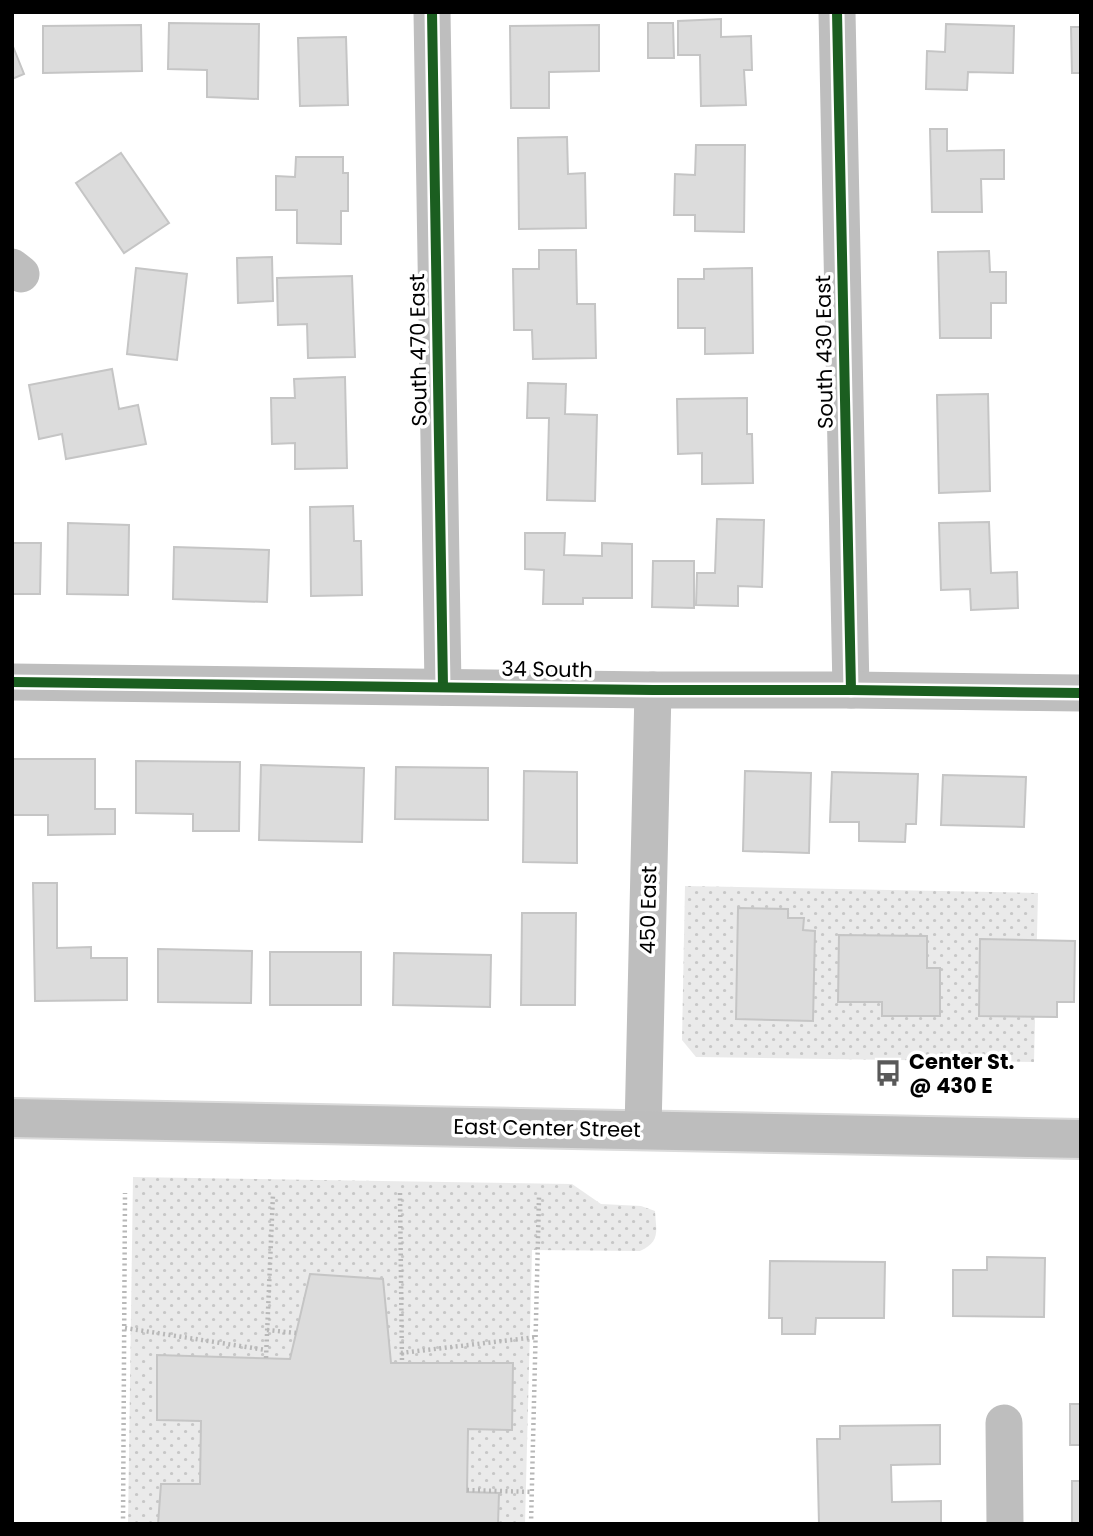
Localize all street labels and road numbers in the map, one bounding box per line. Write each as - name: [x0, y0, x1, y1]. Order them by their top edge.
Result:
- street label: South 470 East: [402, 273, 434, 427]
- street label: South 430 East: [808, 275, 840, 429]
- street label: 34 South: [501, 654, 593, 684]
- street label: 450 East: [633, 865, 663, 955]
- street label: East Center Street: [453, 1112, 641, 1144]

